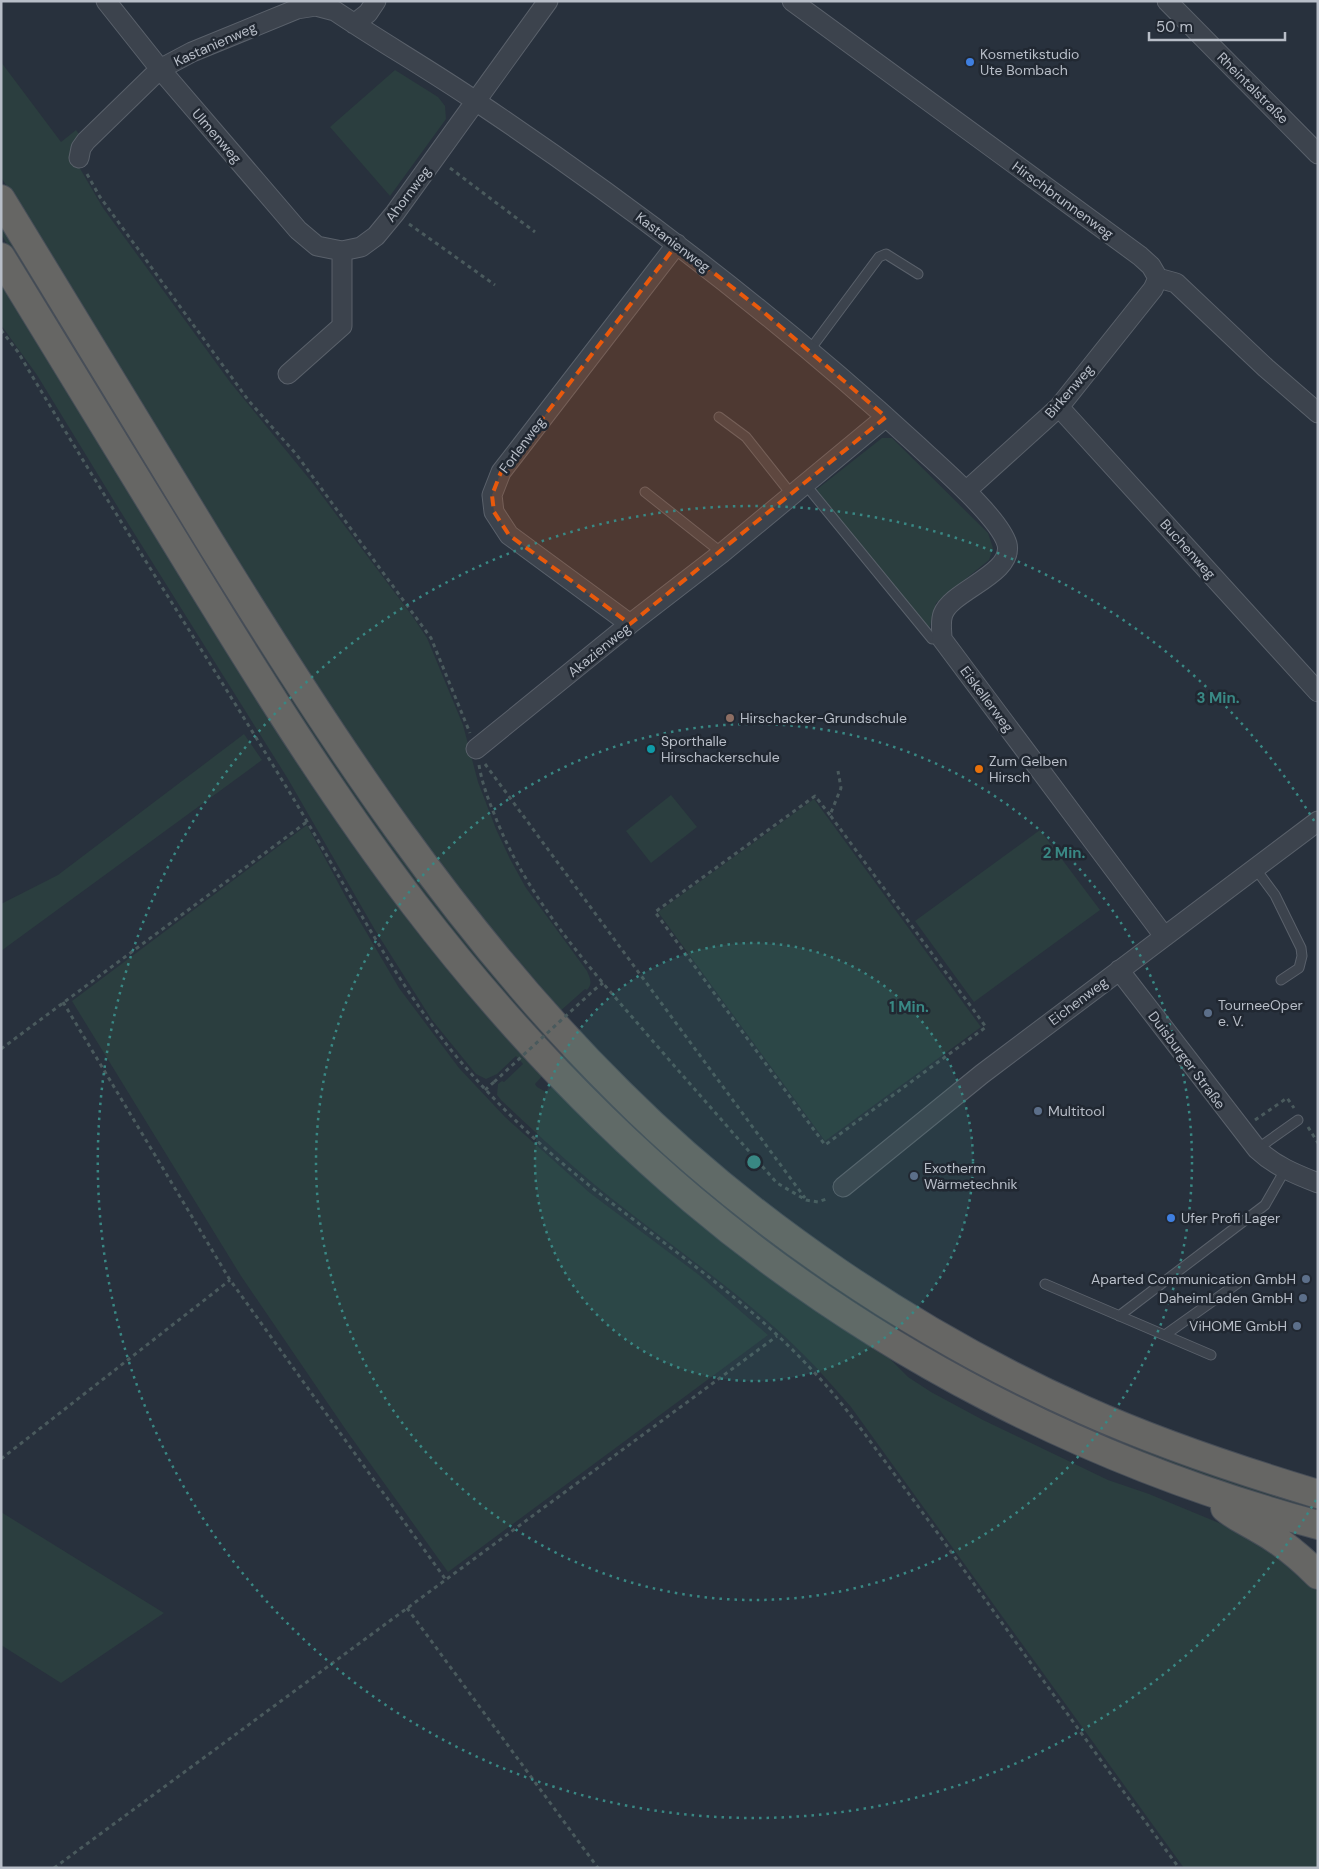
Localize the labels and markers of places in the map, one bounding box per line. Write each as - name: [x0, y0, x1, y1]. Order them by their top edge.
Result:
- place label: Kosmetikstudio Ute Bombach: [980, 45, 1079, 79]
- marker: Kosmetikstudio Ute Bombach: [964, 56, 976, 68]
- place label: Hirschacker-Grundschule: [740, 709, 907, 727]
- marker: Hirschacker-Grundschule: [724, 712, 736, 724]
- place label: Sporthalle Hirschackerschule: [661, 732, 780, 766]
- marker: Sporthalle Hirschackerschule: [645, 743, 657, 755]
- place label: Zum Gelben Hirsch: [989, 752, 1067, 786]
- marker: Zum Gelben Hirsch: [973, 763, 985, 775]
- place label: TourneeOper e. V.: [1218, 996, 1303, 1030]
- marker: TourneeOper e. V.: [1202, 1007, 1214, 1019]
- place label: Multitool: [1048, 1102, 1105, 1120]
- marker: Multitool: [1032, 1105, 1044, 1117]
- centre of rings: [745, 1153, 763, 1171]
- place label: Exotherm Wärmetechnik: [924, 1159, 1018, 1193]
- marker: Exotherm Wärmetechnik: [908, 1170, 920, 1182]
- place label: Ufer Profi Lager: [1181, 1209, 1280, 1227]
- marker: Ufer Profi Lager: [1165, 1212, 1177, 1224]
- place label: Aparted Communication GmbH: [1091, 1270, 1296, 1288]
- marker: Aparted Communication GmbH: [1300, 1273, 1312, 1285]
- place label: DaheimLaden GmbH: [1159, 1289, 1293, 1307]
- marker: DaheimLaden GmbH: [1297, 1292, 1309, 1304]
- place label: ViHOME GmbH: [1189, 1317, 1287, 1335]
- marker: ViHOME GmbH: [1291, 1320, 1303, 1332]

